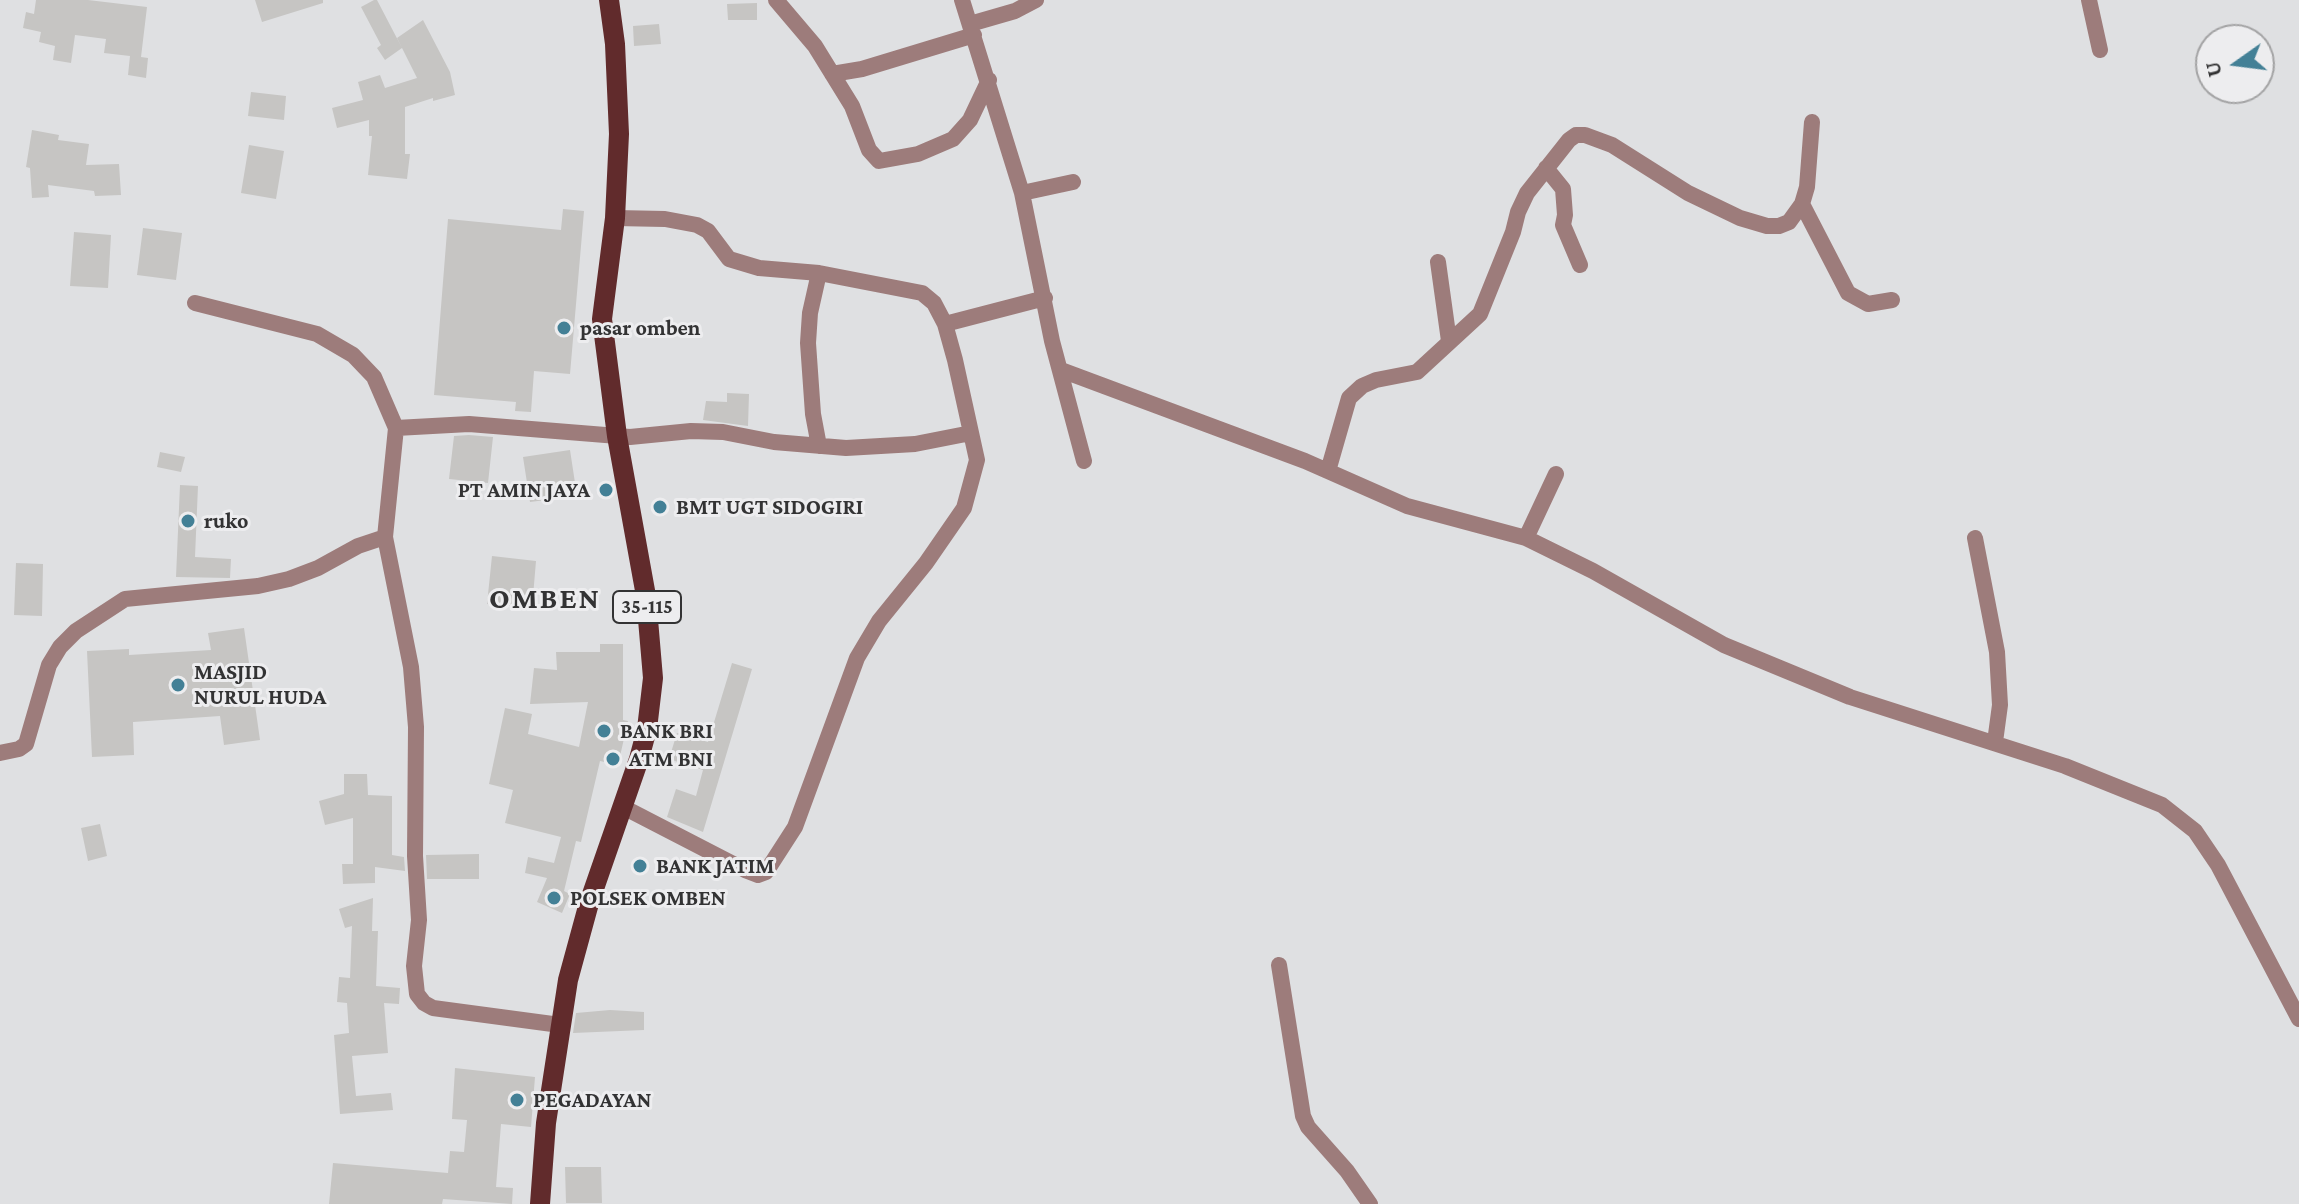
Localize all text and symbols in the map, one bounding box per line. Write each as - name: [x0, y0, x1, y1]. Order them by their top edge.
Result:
- north arrow: [2195, 24, 2275, 104]
- text: U: [2199, 59, 2227, 80]
- place label: pasar omben: [580, 315, 700, 341]
- marker: pasar omben: [555, 319, 573, 337]
- place label: PT AMIN JAYA: [458, 477, 590, 503]
- marker: PT AMIN JAYA: [597, 481, 615, 499]
- place label: BMT UGT SIDOGIRI: [676, 494, 863, 520]
- marker: BMT UGT SIDOGIRI: [651, 498, 669, 516]
- place label: ruko: [204, 508, 248, 534]
- marker: ruko: [179, 512, 197, 530]
- district label: OMBEN: [489, 581, 601, 617]
- road number: 35-115: [613, 591, 681, 623]
- place label: MASJID NURUL HUDA: [194, 659, 326, 710]
- marker: MASJID NURUL HUDA: [169, 676, 187, 694]
- place label: BANK BRI: [620, 718, 713, 744]
- marker: BANK BRI: [595, 722, 613, 740]
- place label: ATM BNI: [629, 746, 713, 772]
- marker: ATM BNI: [604, 750, 622, 768]
- place label: BANK JATIM: [656, 853, 774, 879]
- marker: BANK JATIM: [631, 857, 649, 875]
- place label: POLSEK OMBEN: [570, 885, 726, 911]
- marker: POLSEK OMBEN: [545, 889, 563, 907]
- place label: PEGADAYAN: [533, 1087, 651, 1113]
- marker: PEGADAYAN: [508, 1091, 526, 1109]

